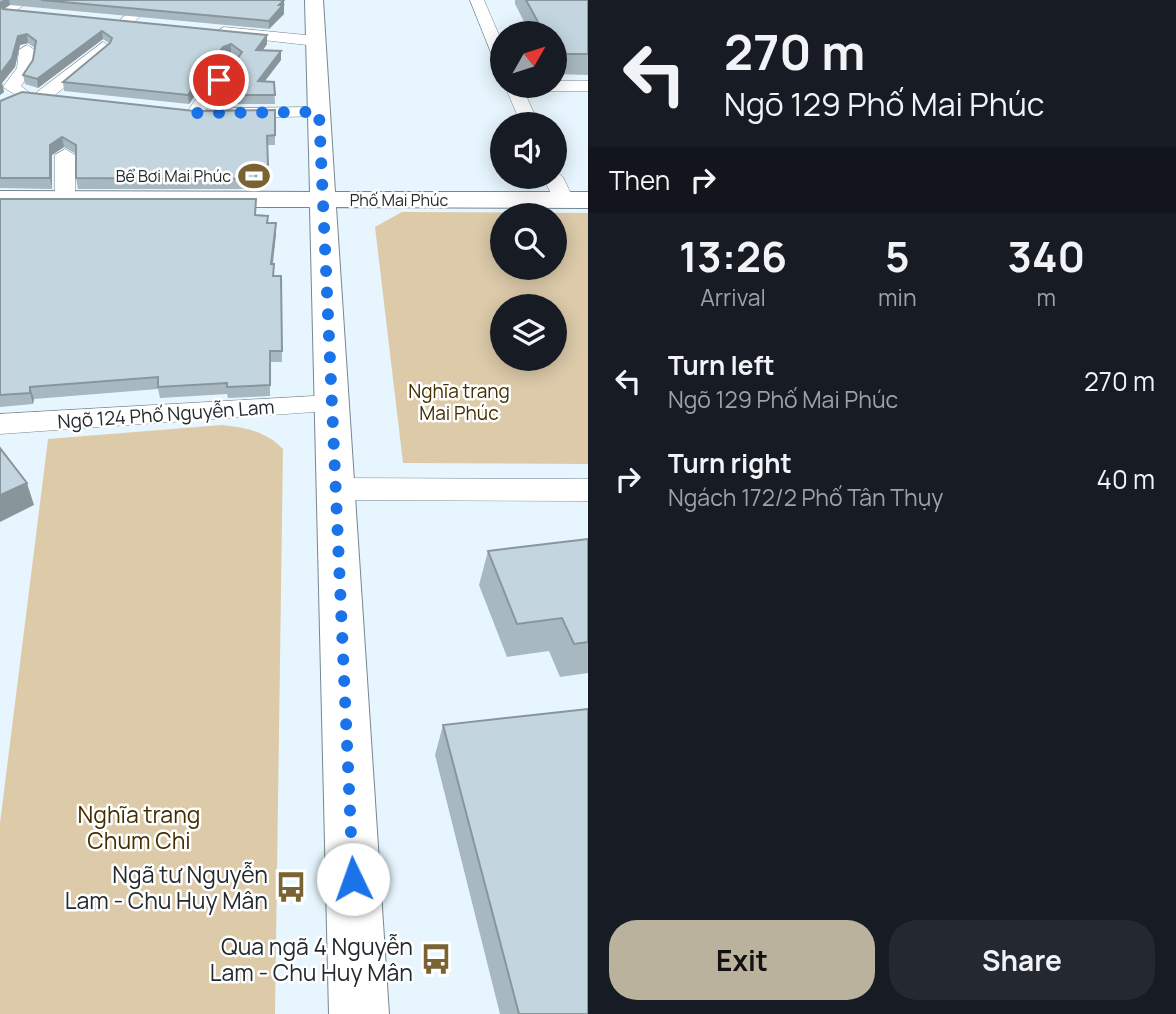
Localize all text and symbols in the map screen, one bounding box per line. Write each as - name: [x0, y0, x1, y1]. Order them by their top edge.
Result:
- text: 270 m: [724, 18, 865, 85]
- north arrow: [490, 21, 567, 98]
- map controls: [490, 21, 567, 371]
- icon: left: [609, 28, 700, 119]
- pin: [189, 50, 249, 110]
- icon: arrive: [200, 61, 238, 99]
- text: Ngõ 129 Phố Mai Phúc: [724, 82, 1044, 126]
- button: sound: [490, 112, 567, 189]
- sports icon: Bể Bơi Mai Phúc: [237, 159, 271, 193]
- icon: right: [684, 161, 722, 199]
- text: Then: [609, 162, 670, 198]
- place label: Bể Bơi Mai Phúc: [116, 165, 231, 187]
- street label: Phố Mai Phúc: [350, 189, 448, 211]
- button: search: [490, 203, 567, 280]
- text: 13:26: [679, 227, 787, 285]
- text: 5: [885, 227, 910, 285]
- text: 340: [1008, 227, 1085, 285]
- text: Arrival: [700, 281, 766, 313]
- text: min: [878, 281, 917, 313]
- text: m: [1037, 281, 1056, 313]
- button: layers: [490, 294, 567, 371]
- text: Turn left: [668, 347, 775, 383]
- icon: left: [609, 362, 647, 400]
- text: 270 m: [1084, 363, 1155, 399]
- park label: Nghĩa trang Mai Phúc: [408, 378, 510, 426]
- text: Ngõ 129 Phố Mai Phúc: [668, 383, 898, 415]
- street label: Ngõ 124 Phố Nguyễn Lam: [57, 393, 275, 435]
- text: Turn right: [668, 445, 792, 481]
- icon: right: [609, 460, 647, 498]
- text: 40 m: [1097, 461, 1155, 497]
- text: Ngách 172/2 Phố Tân Thụy: [668, 481, 943, 513]
- park label: Nghĩa trang Chum Chi: [78, 798, 200, 856]
- position arrow: [316, 842, 390, 916]
- place label: Ngã tư Nguyễn Lam - Chu Huy Mân: [65, 858, 268, 916]
- bus stop icon: Ngã tư Nguyễn Lam - Chu Huy Mân: [274, 870, 308, 904]
- button: Exit: [609, 920, 875, 1000]
- button: Share: [889, 920, 1155, 1000]
- place label: Qua ngã 4 Nguyễn Lam - Chu Huy Mân: [210, 930, 413, 988]
- bus stop icon: Qua ngã 4 Nguyễn Lam - Chu Huy Mân: [419, 942, 453, 976]

